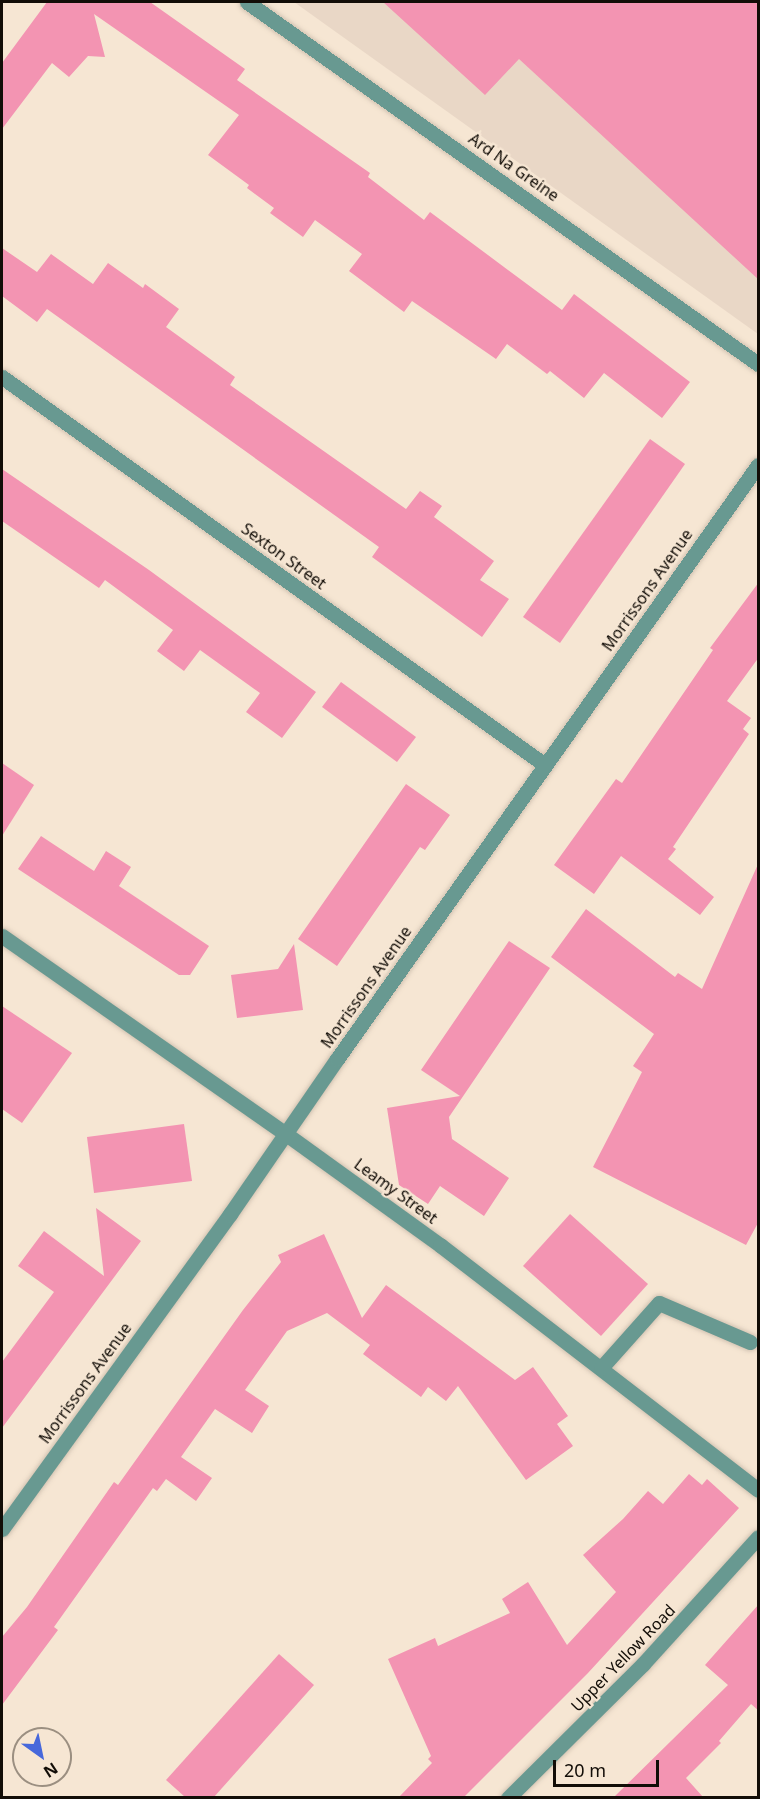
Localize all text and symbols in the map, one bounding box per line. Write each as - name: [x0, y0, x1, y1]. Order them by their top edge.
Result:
- street label: Ard Na Greine: [465, 129, 563, 205]
- street label: Sexton Street: [238, 519, 330, 593]
- street label: Morrissons Avenue: [598, 525, 696, 655]
- street label: Morrissons Avenue: [317, 922, 415, 1052]
- street label: Leamy Street: [351, 1154, 441, 1228]
- street label: Morrissons Avenue: [35, 1319, 135, 1447]
- street label: Upper Yellow Road: [567, 1601, 679, 1715]
- north arrow: [12, 1727, 72, 1787]
- scale bar: [556, 1748, 662, 1786]
- text: N: [39, 1758, 62, 1783]
- text: 20 m: [564, 1758, 606, 1782]

